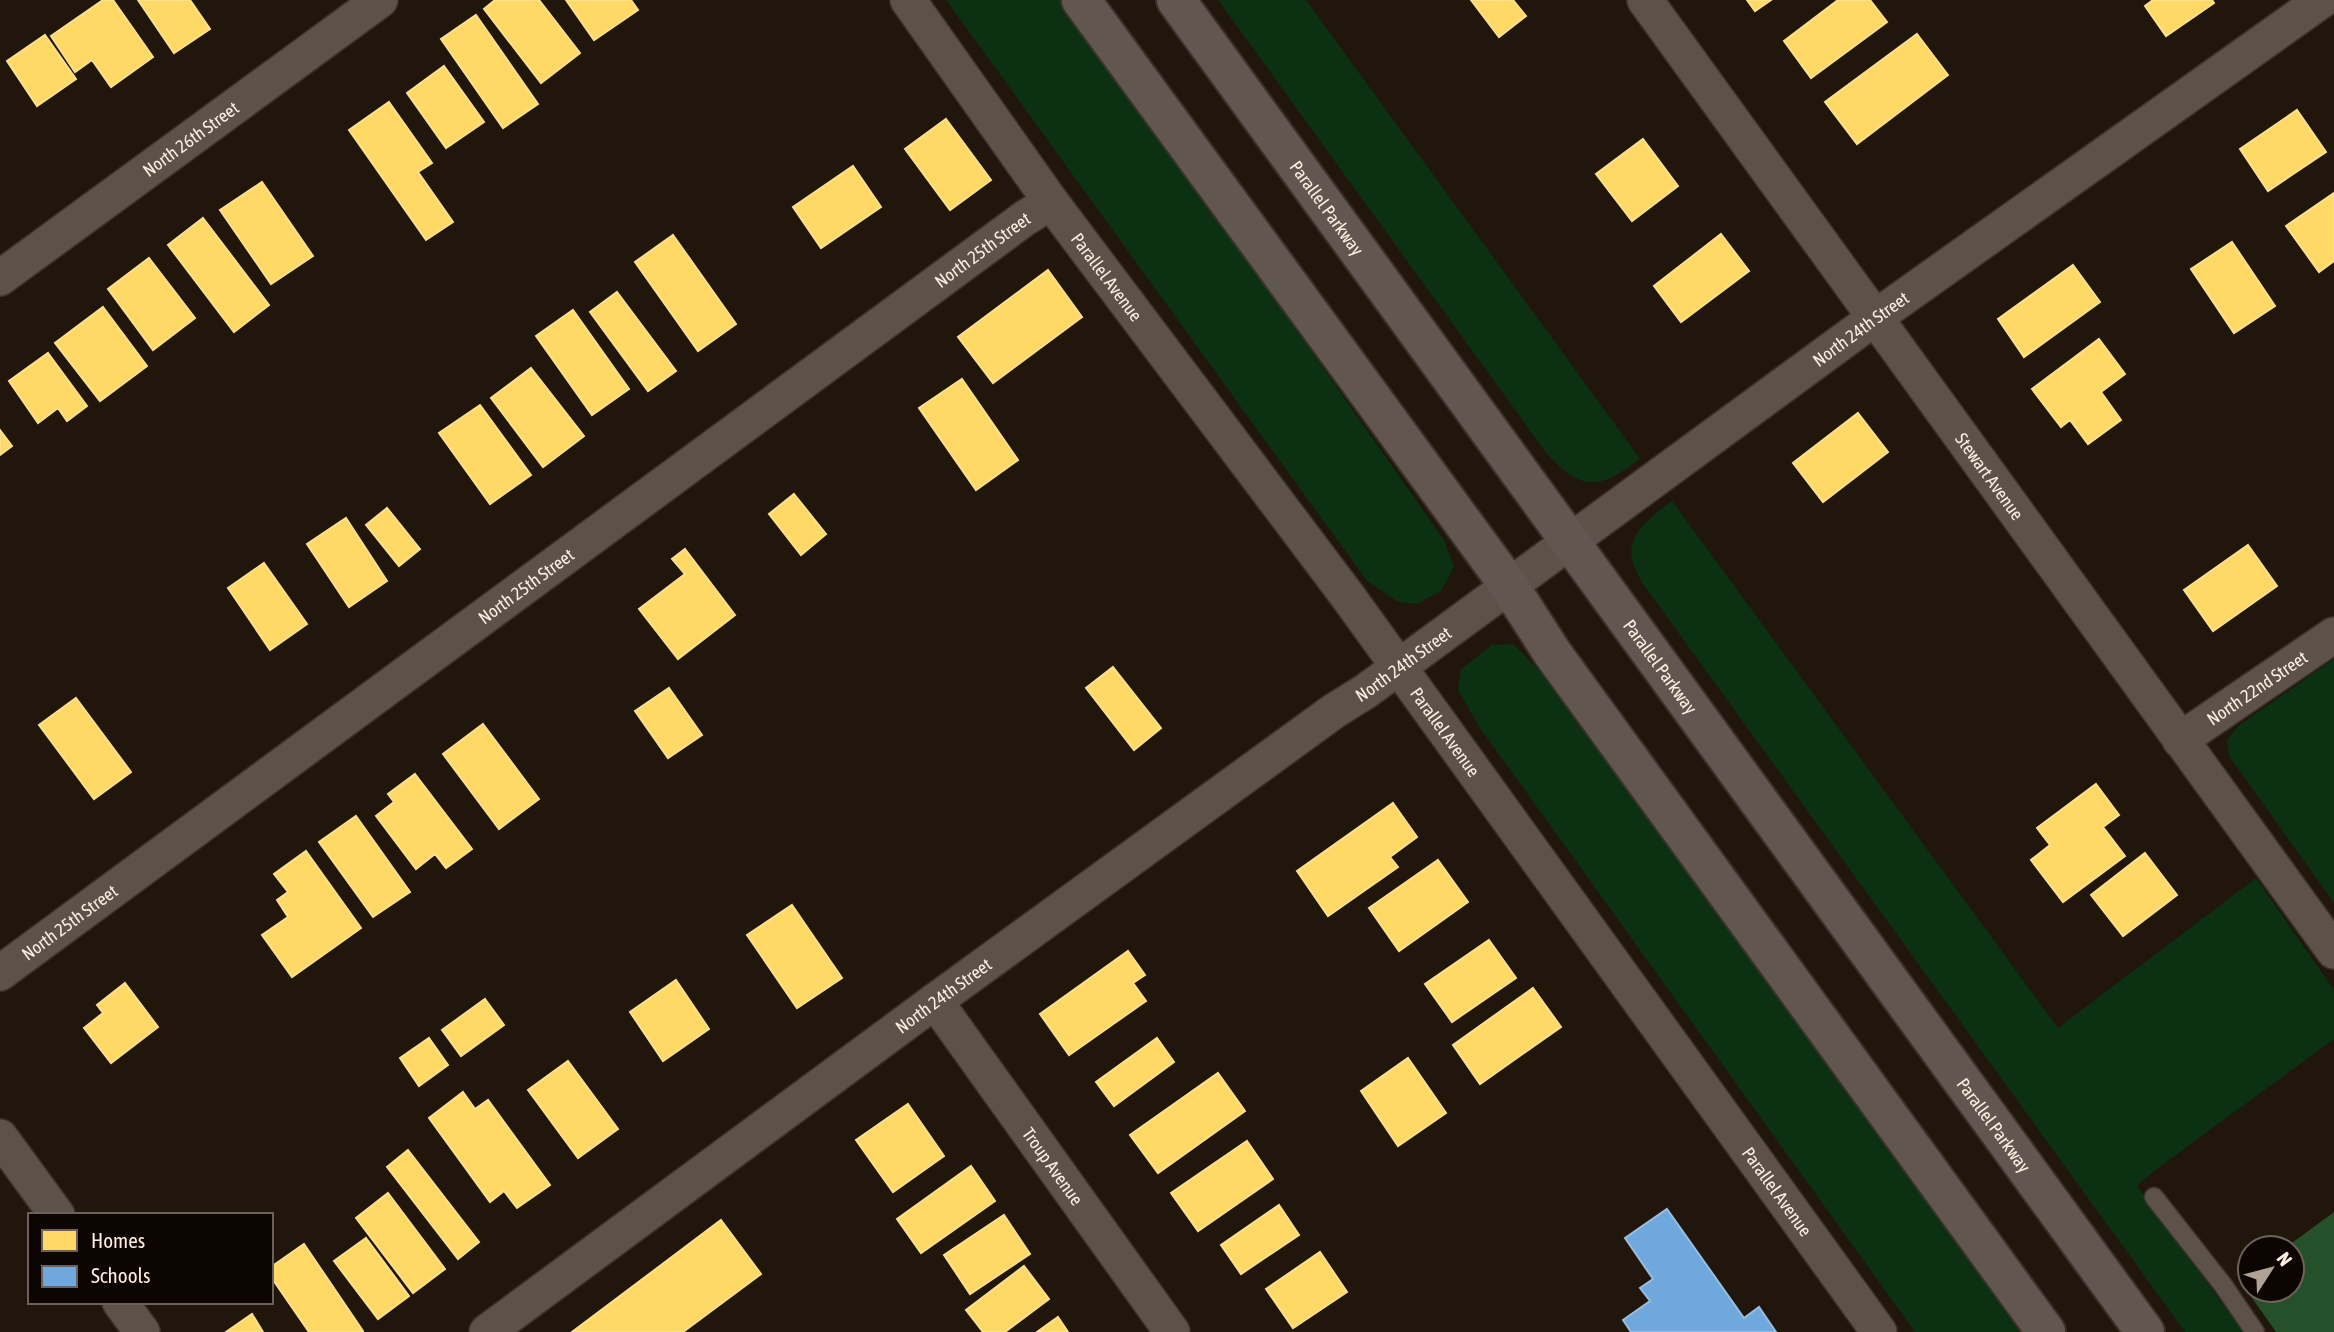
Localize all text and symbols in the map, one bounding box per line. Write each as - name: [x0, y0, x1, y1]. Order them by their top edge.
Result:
- street label: North 26th Street: [138, 97, 242, 181]
- street label: Parallel Parkway: [1286, 157, 1368, 259]
- street label: North 25th Street: [930, 207, 1034, 292]
- street label: Parallel Avenue: [1067, 229, 1147, 325]
- street label: North 24th Street: [1808, 287, 1912, 371]
- street label: Stewart Avenue: [1951, 429, 2028, 524]
- street label: North 25th Street: [474, 544, 578, 628]
- street label: Parallel Parkway: [1619, 615, 1702, 718]
- street label: North 24th Street: [1351, 622, 1455, 706]
- street label: North 22nd Street: [2203, 646, 2311, 729]
- street label: Parallel Avenue: [1406, 683, 1485, 780]
- street label: North 25th Street: [17, 880, 121, 964]
- street label: North 24th Street: [891, 953, 995, 1037]
- street label: Parallel Parkway: [1953, 1074, 2036, 1176]
- street label: Troup Avenue: [1018, 1123, 1088, 1209]
- street label: Parallel Avenue: [1738, 1143, 1817, 1240]
- legend: [28, 1213, 273, 1304]
- text: Homes: [91, 1228, 145, 1252]
- north arrow: [2236, 1234, 2306, 1304]
- text: N: [2273, 1248, 2297, 1270]
- text: Schools: [91, 1263, 151, 1287]

